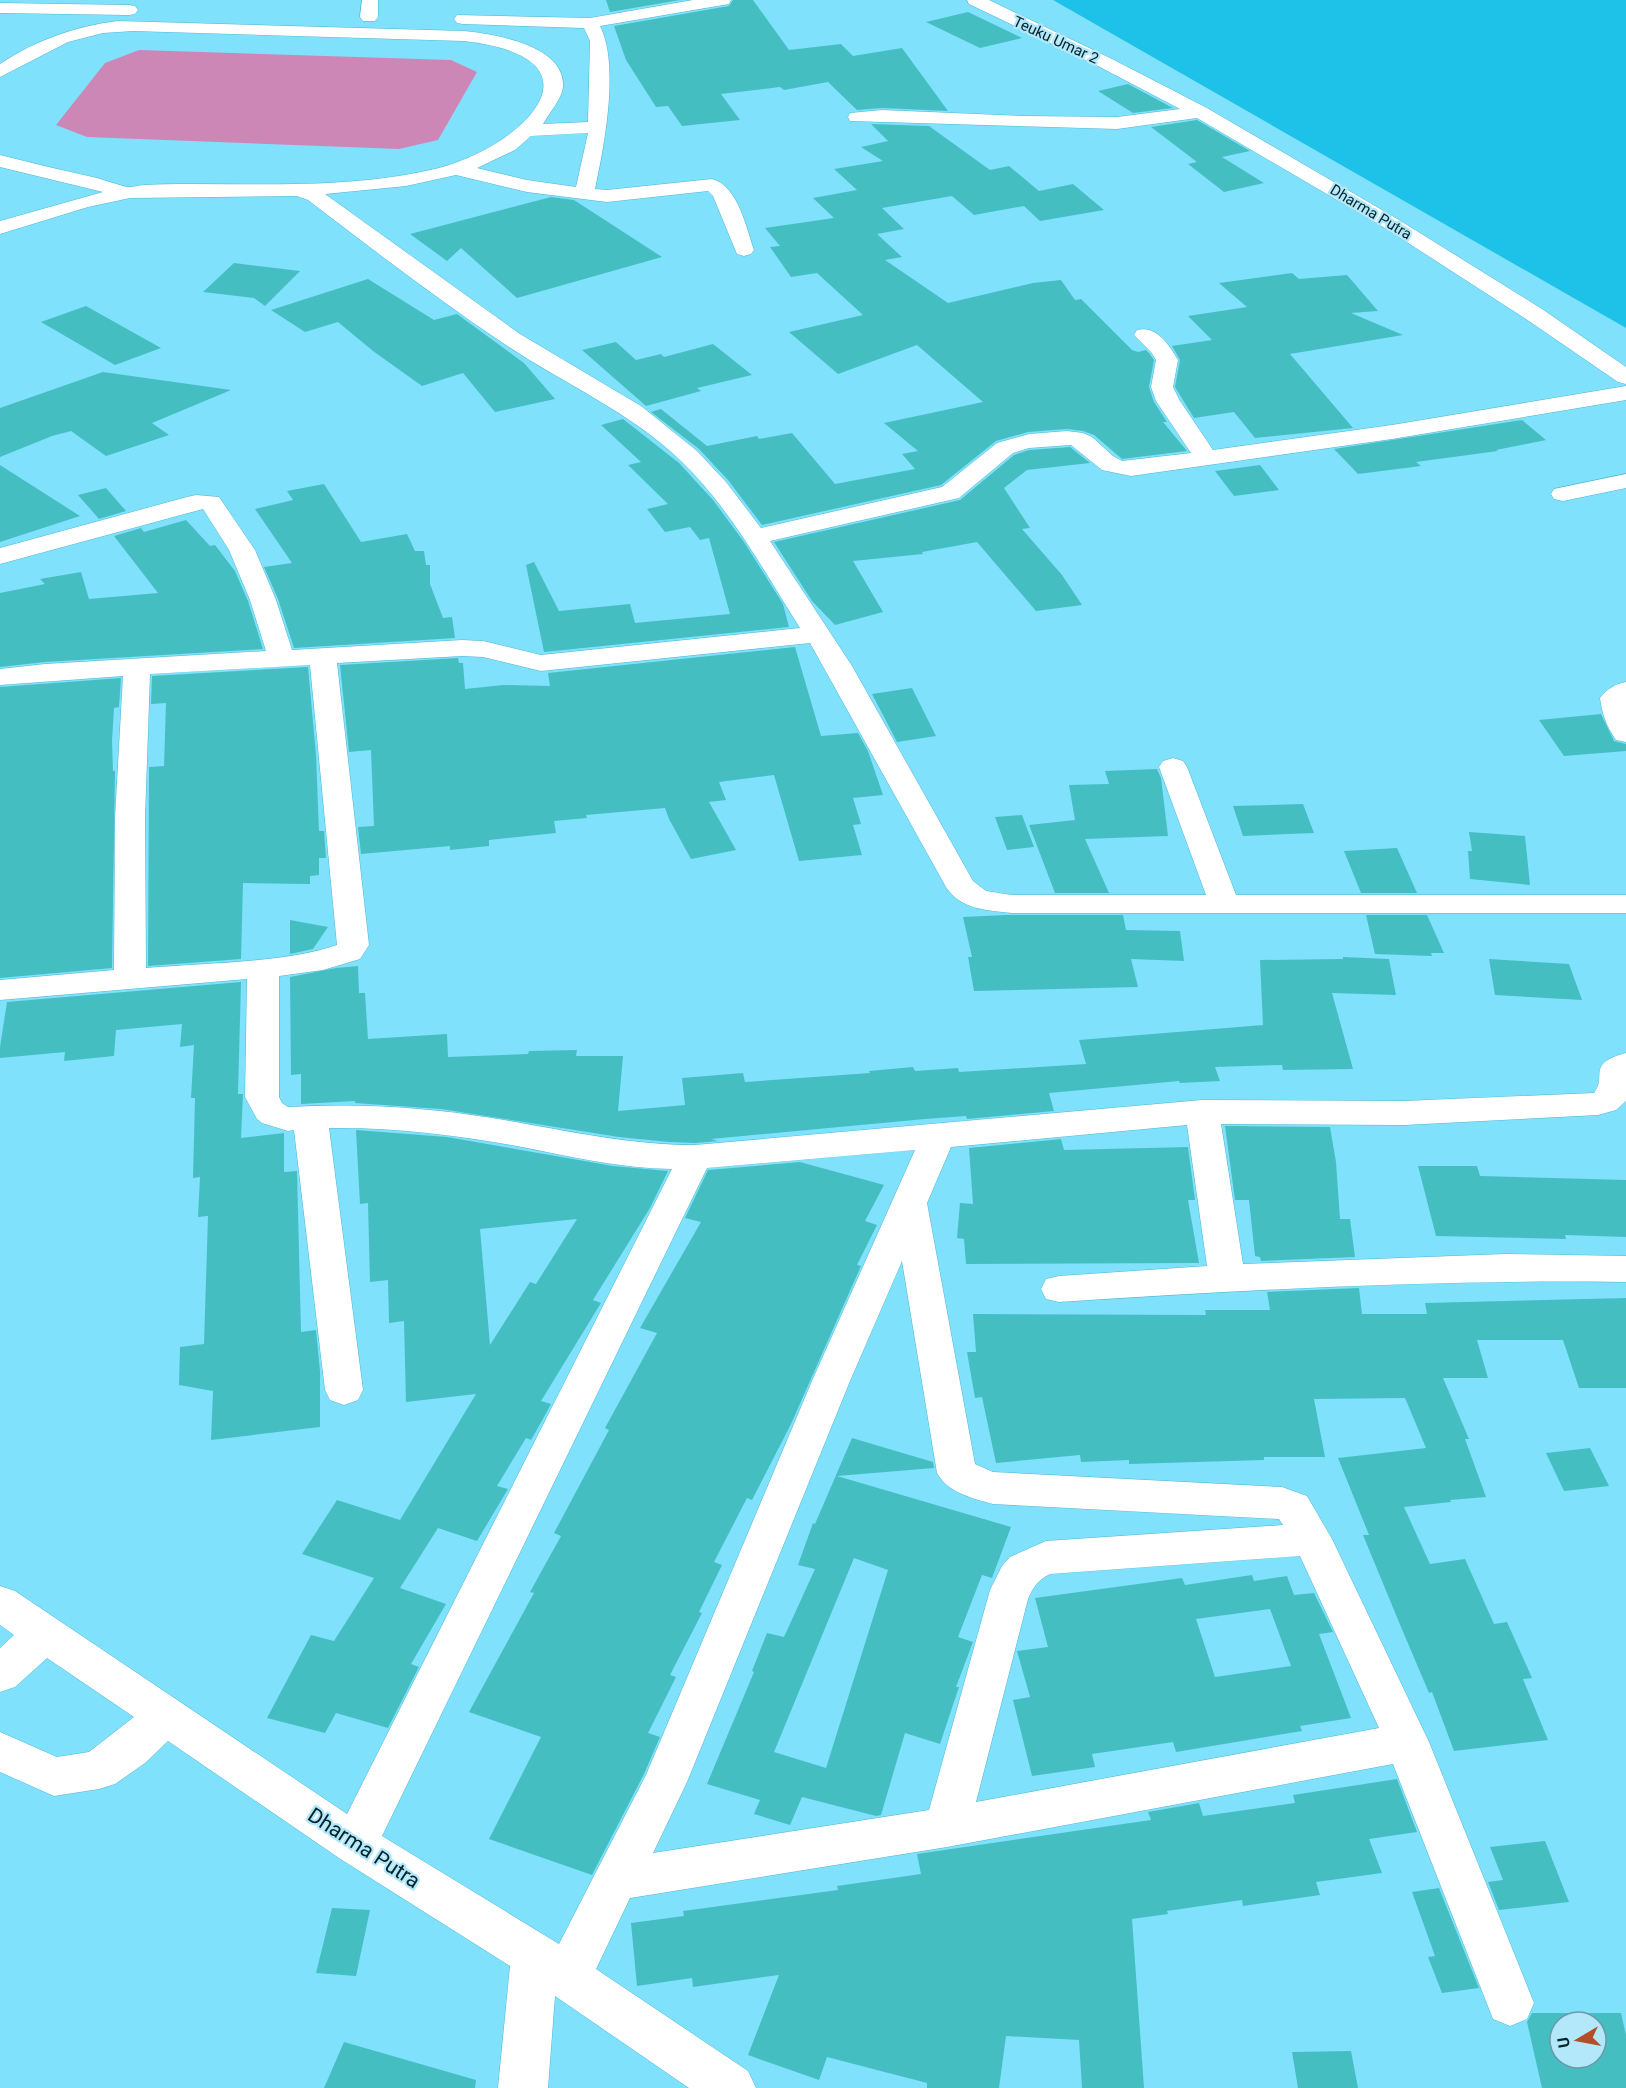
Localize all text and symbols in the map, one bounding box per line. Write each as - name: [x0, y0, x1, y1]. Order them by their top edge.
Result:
- street label: Teuku Umar 2: [1010, 12, 1102, 68]
- street label: Dharma Putra: [1327, 181, 1415, 243]
- street label: Dharma Putra: [303, 1803, 425, 1893]
- north arrow: [1548, 2010, 1608, 2070]
- text: U: [1553, 2036, 1574, 2049]

